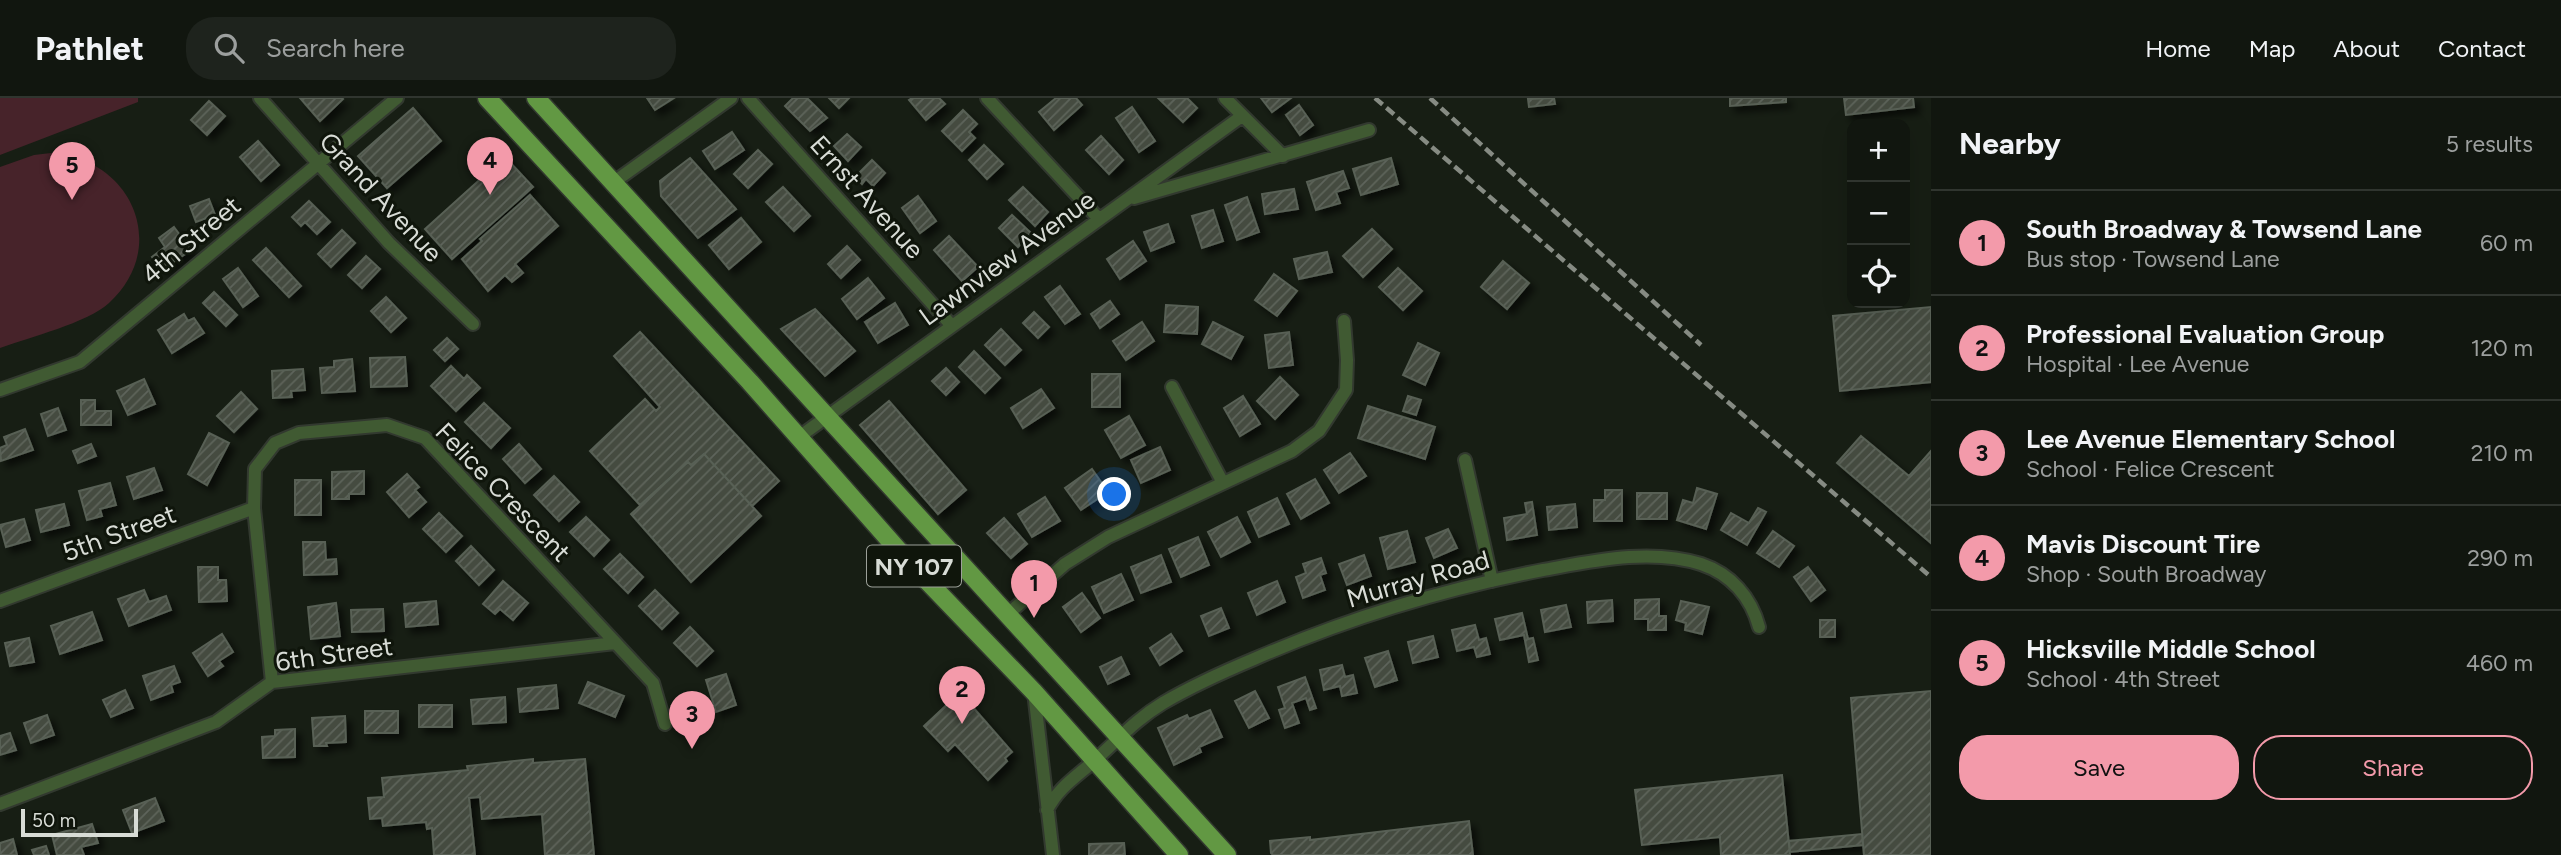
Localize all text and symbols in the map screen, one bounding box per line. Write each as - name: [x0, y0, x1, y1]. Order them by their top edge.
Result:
- search box: [186, 17, 676, 80]
- text: Pathlet: [35, 29, 144, 68]
- icon: search: [210, 29, 248, 67]
- text: Search here: [266, 32, 405, 64]
- text: Home: [2145, 34, 2211, 63]
- text: Map: [2249, 34, 2295, 63]
- text: About: [2333, 34, 2400, 63]
- text: Contact: [2438, 34, 2526, 63]
- map controls: [1847, 119, 1910, 308]
- button: +: [1847, 119, 1910, 182]
- street label: Grand Avenue: [313, 125, 449, 269]
- text: Nearby: [1959, 125, 2061, 162]
- street label: Ernst Avenue: [803, 129, 931, 265]
- text: 5 results: [2446, 130, 2533, 158]
- pin: 4: [467, 137, 513, 195]
- pin: 5: [49, 142, 95, 200]
- button: −: [1847, 182, 1910, 245]
- street label: Lawnview Avenue: [913, 184, 1101, 332]
- street label: 4th Street: [135, 189, 247, 291]
- text: South Broadway & Towsend Lane: [2026, 213, 2422, 245]
- text: 1: [1977, 229, 1987, 257]
- text: 60 m: [2480, 229, 2533, 257]
- button: locate: [1847, 245, 1910, 308]
- text: Bus stop · Towsend Lane: [2026, 245, 2279, 273]
- text: Professional Evaluation Group: [2026, 318, 2384, 350]
- text: 2: [1975, 334, 1989, 362]
- text: 120 m: [2471, 334, 2533, 362]
- text: Hospital · Lee Avenue: [2026, 350, 2249, 378]
- street label: Felice Crescent: [429, 416, 578, 568]
- text: Lee Avenue Elementary School: [2026, 423, 2395, 455]
- text: 3: [1976, 439, 1988, 467]
- text: 210 m: [2471, 439, 2533, 467]
- text: School · Felice Crescent: [2026, 455, 2275, 483]
- your location: [1097, 477, 1131, 511]
- street label: 5th Street: [58, 498, 180, 568]
- text: Mavis Discount Tire: [2026, 528, 2260, 560]
- street label: Murray Road: [1343, 543, 1493, 615]
- text: 4: [1975, 544, 1989, 572]
- text: 290 m: [2467, 544, 2533, 572]
- road number: NY 107: [867, 546, 961, 587]
- pin: 1: [1011, 560, 1057, 618]
- text: Shop · South Broadway: [2026, 560, 2266, 588]
- street label: 6th Street: [273, 630, 395, 678]
- text: Hicksville Middle School: [2026, 633, 2316, 665]
- text: 5: [1975, 649, 1989, 677]
- text: 460 m: [2466, 649, 2533, 677]
- text: School · 4th Street: [2026, 665, 2220, 693]
- pin: 2: [939, 666, 985, 724]
- pin: 3: [669, 691, 715, 749]
- button: Save: [1959, 735, 2239, 800]
- button: Share: [2253, 735, 2533, 800]
- scale bar: [21, 806, 138, 838]
- text: 50 m: [32, 809, 76, 832]

